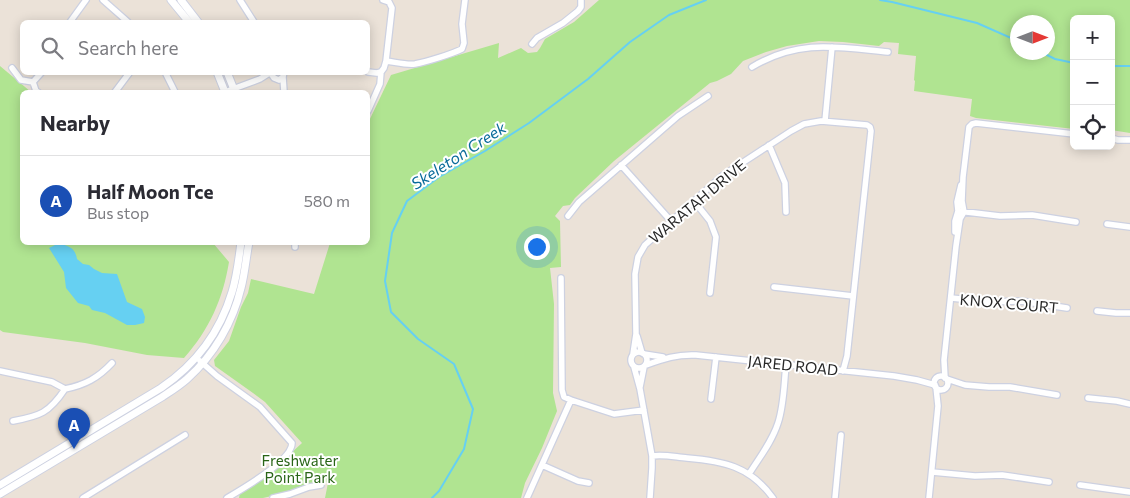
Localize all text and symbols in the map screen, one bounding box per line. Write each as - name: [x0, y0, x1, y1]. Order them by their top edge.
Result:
- north arrow: [1010, 15, 1055, 60]
- map controls: [1070, 15, 1115, 150]
- button: +: [1070, 15, 1115, 60]
- search box: [20, 20, 370, 75]
- icon: search: [38, 34, 66, 62]
- text: Search here: [78, 36, 178, 59]
- button: −: [1070, 60, 1115, 105]
- button: locate: [1070, 105, 1115, 150]
- text: Nearby: [40, 110, 110, 135]
- water label: Skeleton Creek: [407, 117, 509, 193]
- street label: WARATAH DRIVE: [645, 155, 749, 247]
- text: Half Moon Tce: [87, 180, 213, 203]
- text: A: [50, 191, 62, 210]
- text: 580 m: [304, 191, 350, 210]
- text: Bus stop: [87, 203, 149, 222]
- your location: [524, 234, 550, 260]
- street label: KNOX COURT: [959, 290, 1059, 316]
- street label: JARED ROAD: [747, 351, 839, 379]
- pin: A: [58, 408, 90, 449]
- park label: Freshwater Point Park: [262, 451, 338, 486]

